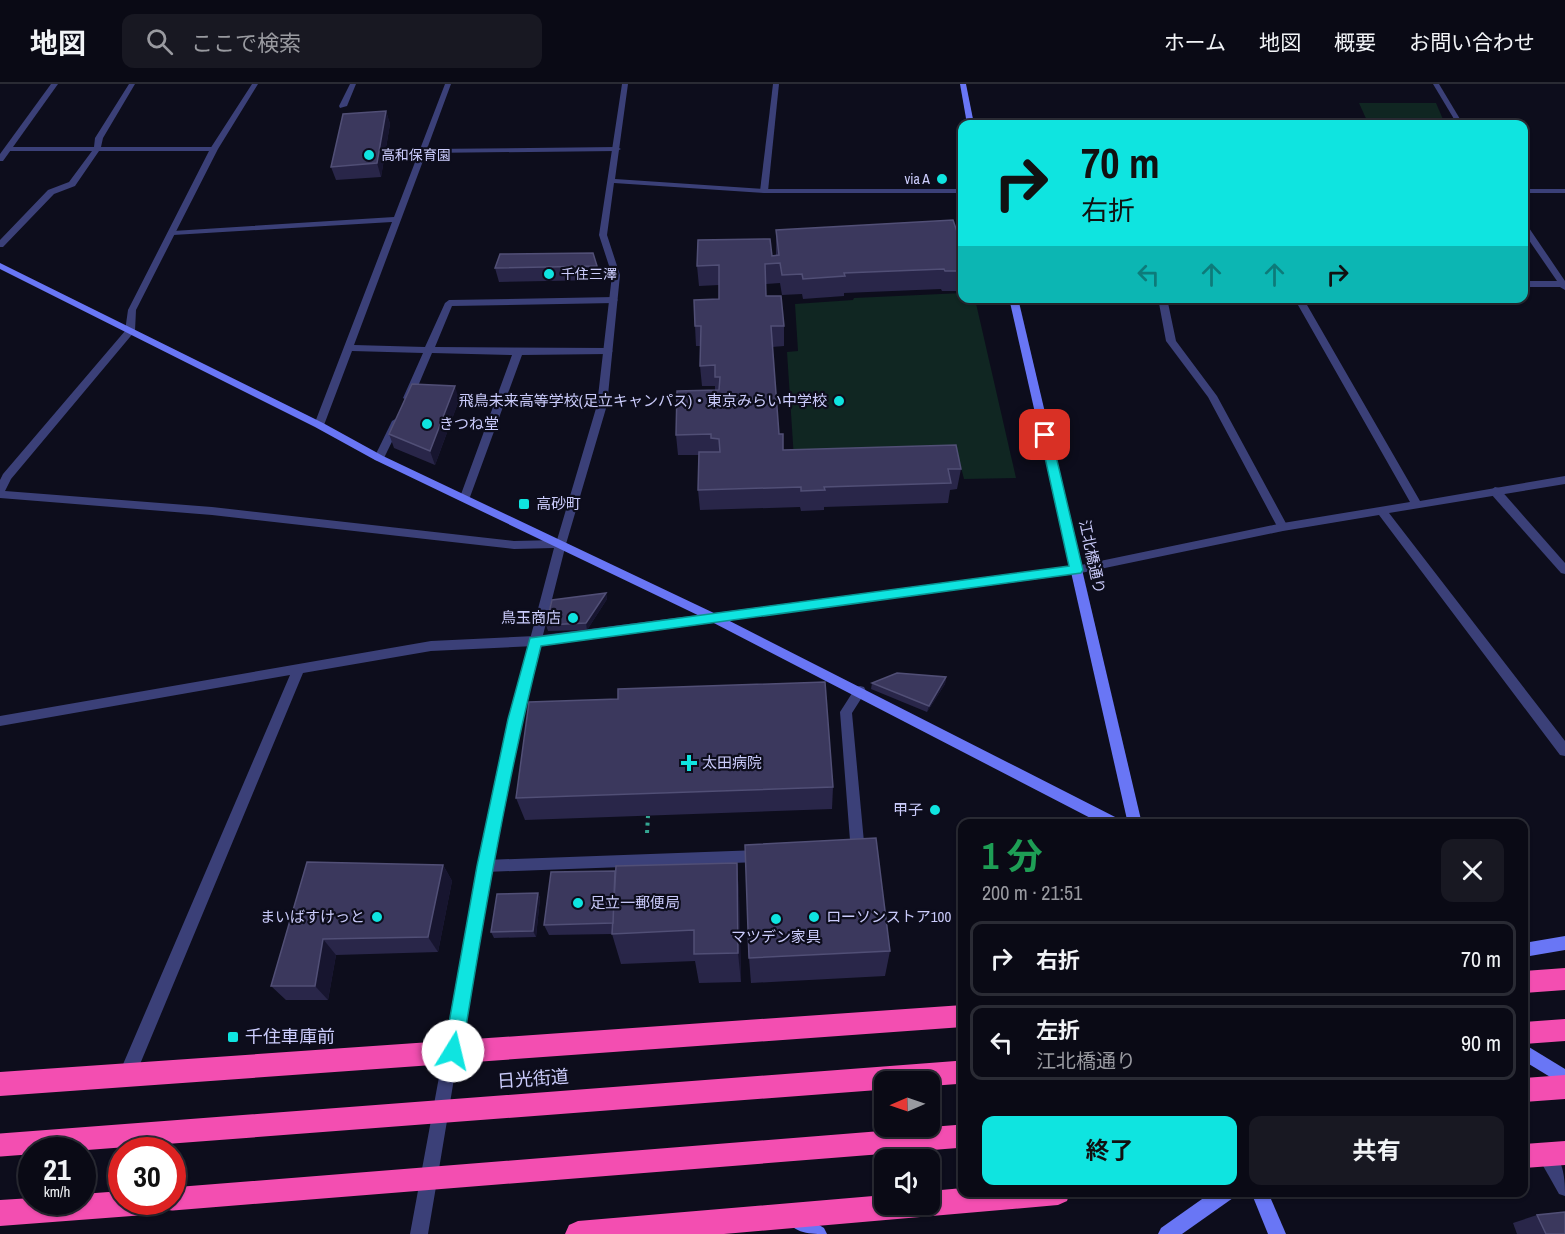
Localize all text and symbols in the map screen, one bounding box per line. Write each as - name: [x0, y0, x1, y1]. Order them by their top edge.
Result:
- search box: [122, 14, 542, 68]
- text: 地図: [30, 24, 86, 62]
- icon: search: [143, 25, 176, 58]
- text: ここで検索: [191, 28, 301, 58]
- text: ホーム: [1164, 28, 1226, 57]
- text: 地図: [1259, 28, 1301, 57]
- text: 概要: [1334, 28, 1376, 57]
- text: お問い合わせ: [1409, 28, 1535, 57]
- text: 70 m: [1081, 135, 1160, 191]
- icon: right: [982, 144, 1060, 222]
- place label: 高和保育園: [381, 146, 451, 164]
- marker: 高和保育園: [362, 148, 376, 162]
- place label: via A: [904, 170, 930, 188]
- marker: via A: [935, 172, 949, 186]
- text: 右折: [1081, 192, 1135, 228]
- icon: left: [1132, 258, 1165, 291]
- icon: ahead: [1195, 258, 1228, 291]
- icon: ahead: [1258, 258, 1291, 291]
- icon: right: [1321, 258, 1354, 291]
- place label: 千住三澤: [561, 265, 617, 283]
- marker: 千住三澤: [542, 267, 556, 281]
- place label: 飛鳥未来高等学校(足立キャンパス)・東京みらい中学校: [459, 390, 827, 411]
- marker: 飛鳥未来高等学校(足立キャンパス)・東京みらい中学校: [832, 394, 846, 408]
- pin: [1019, 409, 1070, 460]
- place label: きつね堂: [439, 413, 499, 434]
- marker: きつね堂: [420, 417, 434, 431]
- icon: arrive: [1028, 418, 1061, 451]
- place label: 高砂町: [536, 493, 581, 514]
- marker: 高砂町: [517, 497, 531, 511]
- street label: 江北橋通り: [1074, 518, 1111, 596]
- place label: 鳥玉商店: [501, 607, 561, 628]
- marker: 鳥玉商店: [566, 611, 580, 625]
- place label: 太田病院: [702, 752, 762, 773]
- marker: 太田病院: [680, 754, 698, 772]
- place label: 甲子: [893, 799, 923, 820]
- marker: 甲子: [928, 803, 942, 817]
- text: 1 分: [982, 832, 1043, 880]
- button: close: [1441, 839, 1504, 902]
- text: 200 m · 21:51: [982, 879, 1082, 906]
- place label: 足立一郵便局: [590, 892, 680, 913]
- marker: 足立一郵便局: [571, 896, 585, 910]
- place label: まいばすけっと: [260, 906, 365, 927]
- place label: ローソンストア100: [826, 906, 951, 927]
- marker: まいばすけっと: [370, 910, 384, 924]
- marker: ローソンストア100: [807, 910, 821, 924]
- marker: マツデン家具: [769, 912, 783, 926]
- place label: マツデン家具: [731, 926, 821, 947]
- icon: right: [985, 942, 1018, 975]
- text: 70 m: [1461, 944, 1501, 974]
- text: 右折: [1036, 945, 1080, 975]
- text: 左折: [1036, 1015, 1080, 1045]
- position arrow: [421, 1019, 485, 1083]
- place label: 千住車庫前: [245, 1024, 335, 1049]
- icon: left: [985, 1026, 1018, 1059]
- text: 90 m: [1461, 1028, 1501, 1058]
- marker: 千住車庫前: [226, 1030, 240, 1044]
- text: 江北橋通り: [1036, 1047, 1136, 1074]
- street label: 日光街道: [496, 1064, 570, 1093]
- north arrow: [874, 1071, 940, 1137]
- map controls: [874, 1071, 940, 1215]
- button: 終了: [982, 1116, 1237, 1185]
- button: 共有: [1249, 1116, 1504, 1185]
- speed limit sign: 30: [108, 1137, 186, 1215]
- text: 21: [43, 1149, 71, 1189]
- button: sound: [874, 1149, 940, 1215]
- text: km/h: [44, 1181, 70, 1202]

